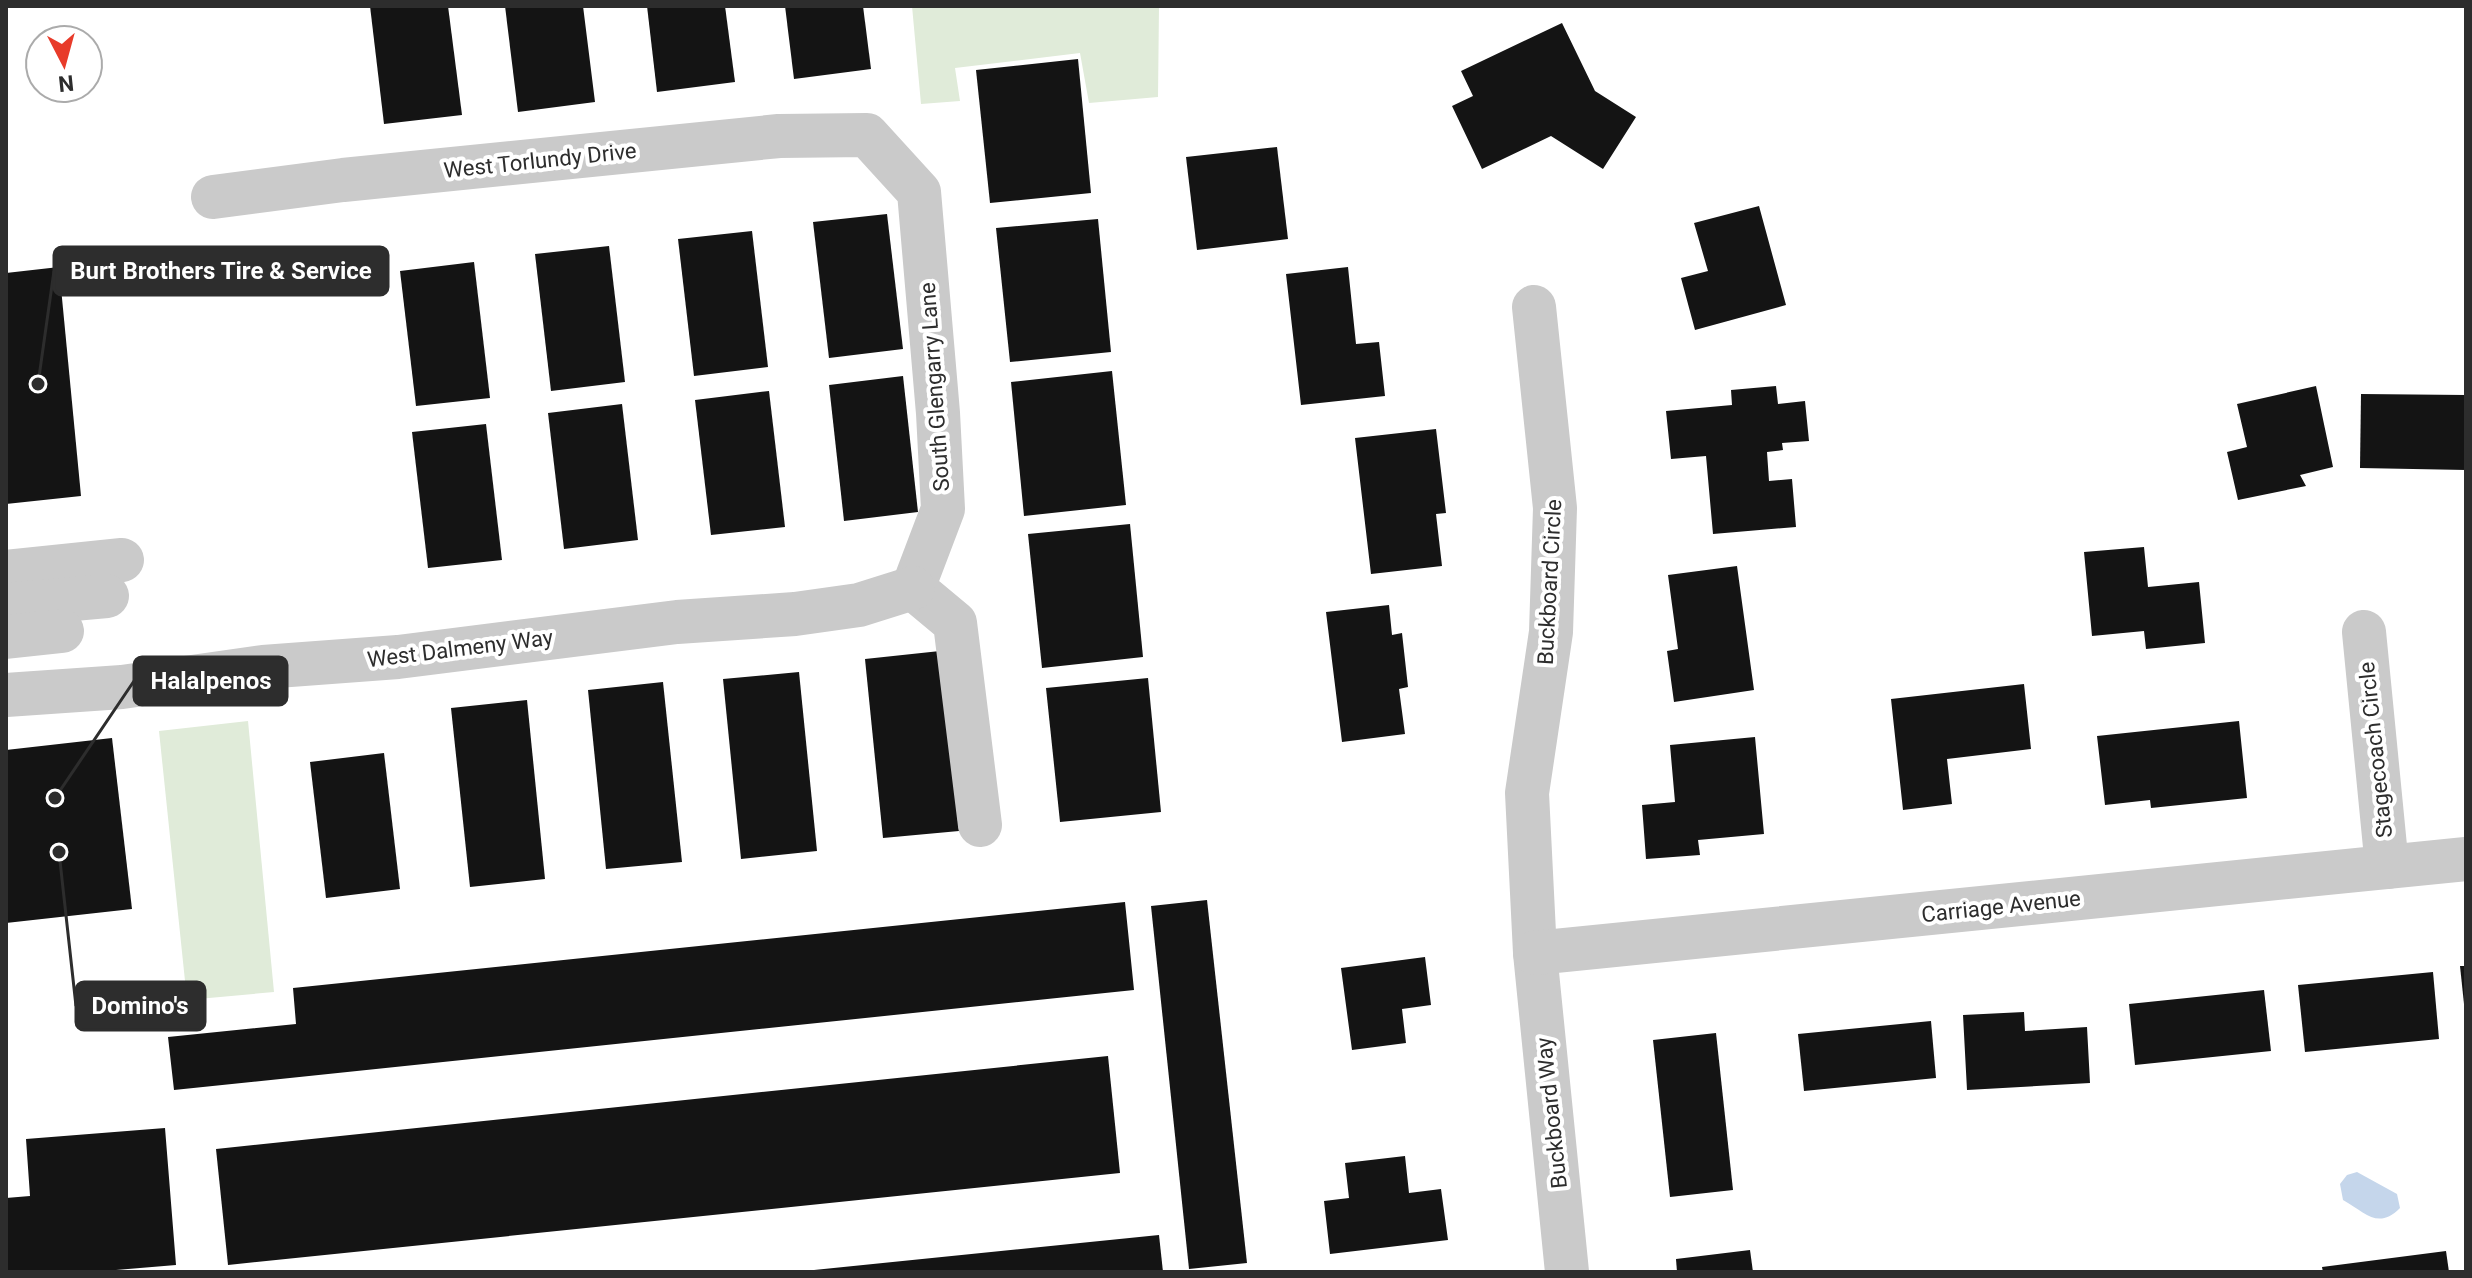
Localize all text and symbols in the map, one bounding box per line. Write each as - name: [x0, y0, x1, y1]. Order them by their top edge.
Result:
- north arrow: [24, 24, 104, 104]
- text: N: [57, 70, 75, 97]
- street label: West Torlundy Drive: [442, 138, 638, 183]
- callout: Burt Brothers Tire & Service: [54, 247, 388, 295]
- text: Burt Brothers Tire & Service: [70, 257, 372, 285]
- street label: South Glengarry Lane: [915, 282, 954, 492]
- street label: Buckboard Circle: [1533, 499, 1566, 666]
- street label: West Dalmeny Way: [366, 625, 555, 672]
- callout: Halalpenos: [134, 657, 287, 705]
- street label: Stagecoach Circle: [2354, 661, 2397, 839]
- text: Halalpenos: [150, 667, 272, 695]
- street label: Carriage Avenue: [1920, 886, 2082, 927]
- callout: Domino's: [76, 982, 205, 1030]
- text: Domino's: [91, 992, 189, 1020]
- street label: Buckboard Way: [1531, 1036, 1572, 1190]

